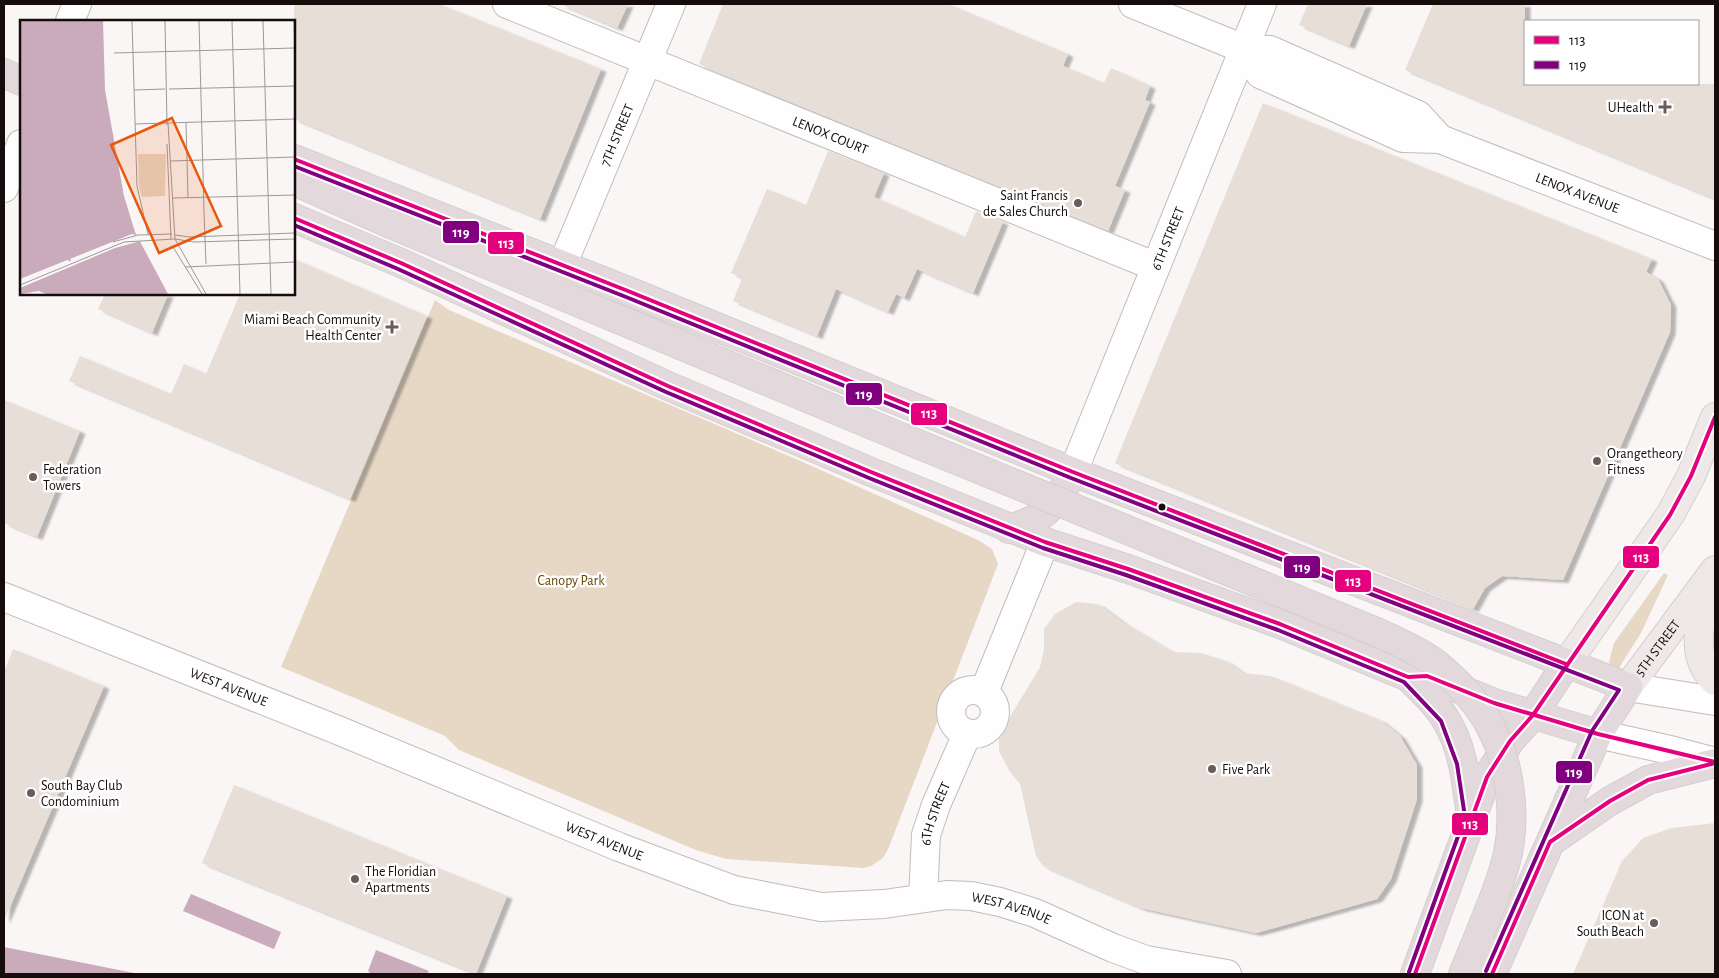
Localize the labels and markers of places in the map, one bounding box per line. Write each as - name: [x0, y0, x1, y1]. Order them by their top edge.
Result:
- marker: UHealth: [1658, 100, 1672, 114]
- place label: UHealth: [1608, 101, 1654, 115]
- place label: Saint Francis de Sales Church: [983, 189, 1068, 219]
- marker: Saint Francis de Sales Church: [1072, 197, 1084, 209]
- place label: Miami Beach Community Health Center: [244, 313, 381, 343]
- marker: Miami Beach Community Health Center: [385, 320, 399, 334]
- place label: Orangetheory Fitness: [1607, 447, 1683, 477]
- marker: Orangetheory Fitness: [1591, 455, 1603, 467]
- place label: Federation Towers: [43, 463, 101, 493]
- marker: Federation Towers: [27, 471, 39, 483]
- unlabelled marker: [1157, 502, 1167, 512]
- marker: Five Park: [1206, 763, 1218, 775]
- place label: Five Park: [1222, 763, 1271, 777]
- place label: South Bay Club Condominium: [41, 779, 123, 809]
- marker: South Bay Club Condominium: [25, 787, 37, 799]
- place label: The Floridian Apartments: [365, 865, 436, 895]
- marker: The Floridian Apartments: [349, 873, 361, 885]
- place label: ICON at South Beach: [1577, 909, 1645, 939]
- marker: ICON at South Beach: [1648, 917, 1660, 929]

